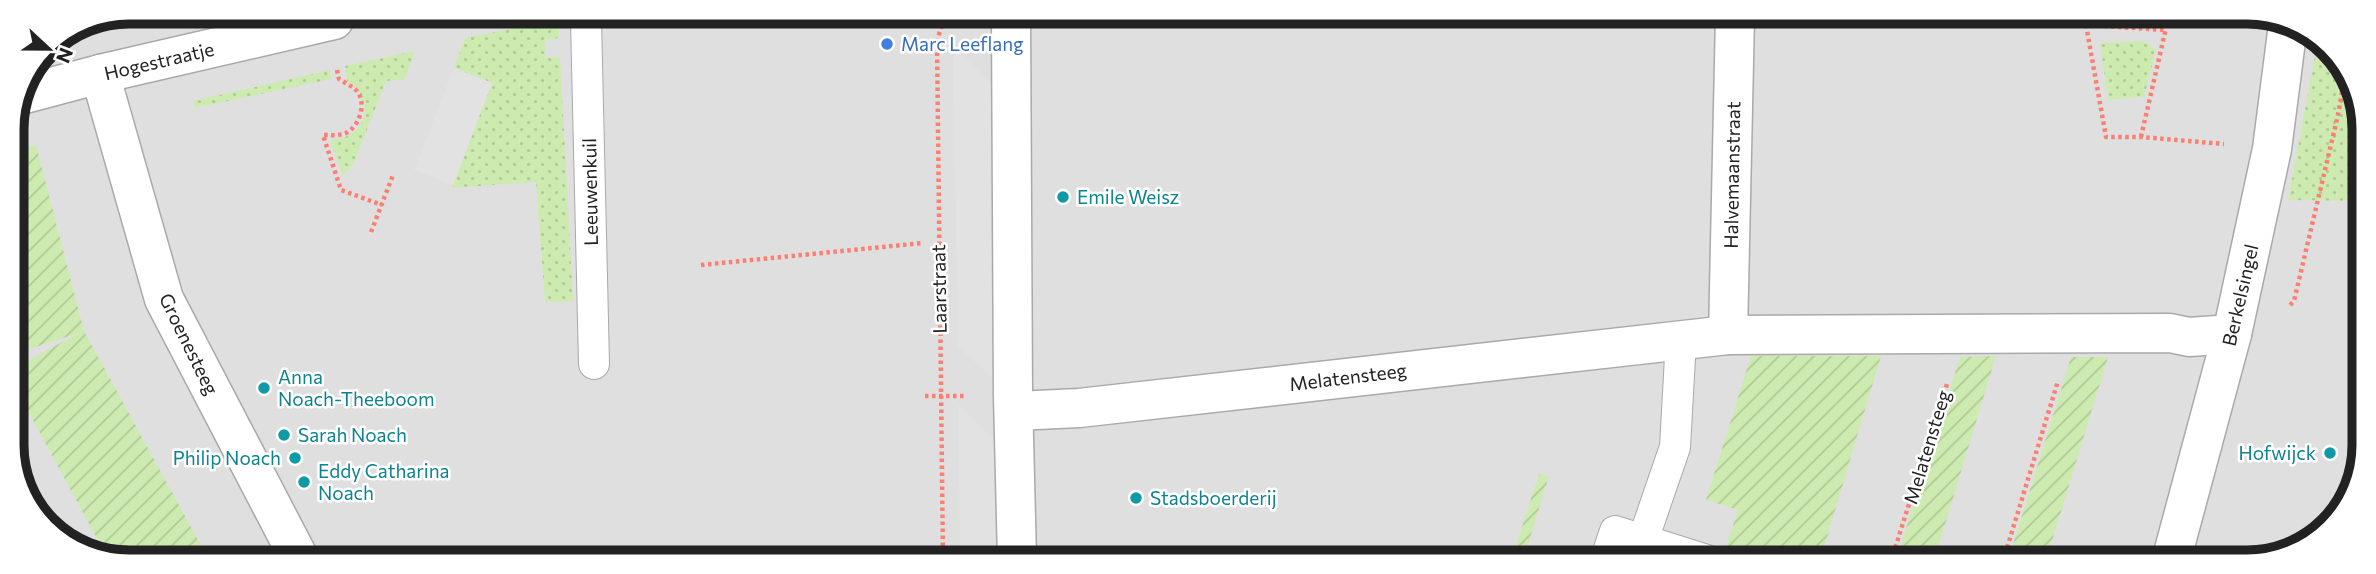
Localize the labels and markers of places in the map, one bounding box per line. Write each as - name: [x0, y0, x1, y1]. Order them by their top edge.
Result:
- place label: Marc Leeflang: [901, 32, 1023, 55]
- marker: Marc Leeflang: [879, 36, 895, 52]
- place label: Emile Weisz: [1077, 185, 1179, 208]
- marker: Emile Weisz: [1055, 189, 1071, 205]
- place label: Anna Noach-Theeboom: [278, 365, 435, 410]
- marker: Anna Noach-Theeboom: [256, 380, 272, 396]
- place label: Sarah Noach: [298, 423, 407, 446]
- marker: Sarah Noach: [276, 427, 292, 443]
- place label: Hofwijck: [2238, 441, 2316, 464]
- marker: Hofwijck: [2322, 445, 2338, 461]
- place label: Philip Noach: [173, 446, 281, 469]
- marker: Philip Noach: [287, 450, 303, 466]
- place label: Eddy Catharina Noach: [318, 459, 450, 504]
- marker: Eddy Catharina Noach: [296, 474, 312, 490]
- place label: Stadsboerderij: [1150, 486, 1277, 509]
- marker: Stadsboerderij: [1128, 490, 1144, 506]

